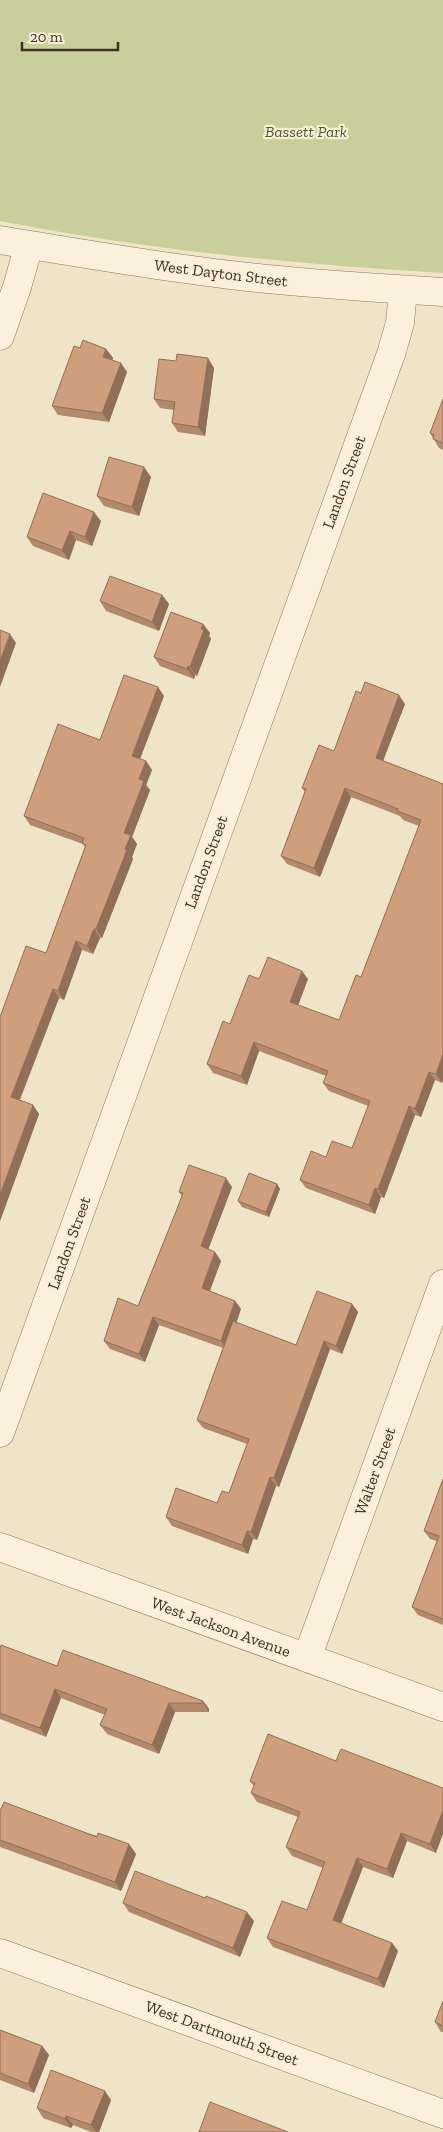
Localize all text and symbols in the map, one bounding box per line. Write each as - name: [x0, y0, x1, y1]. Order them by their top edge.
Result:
- scale bar: [22, 20, 119, 52]
- text: 20 m: [30, 28, 63, 46]
- park label: Bassett Park: [265, 122, 347, 141]
- street label: West Dayton Street: [153, 255, 289, 291]
- street label: Landon Street: [318, 433, 370, 531]
- street label: Landon Street: [180, 813, 232, 911]
- street label: Landon Street: [43, 1194, 95, 1292]
- street label: Walter Street: [350, 1424, 400, 1517]
- street label: West Jackson Avenue: [149, 1593, 293, 1661]
- street label: West Dartmouth Street: [143, 1996, 301, 2070]

